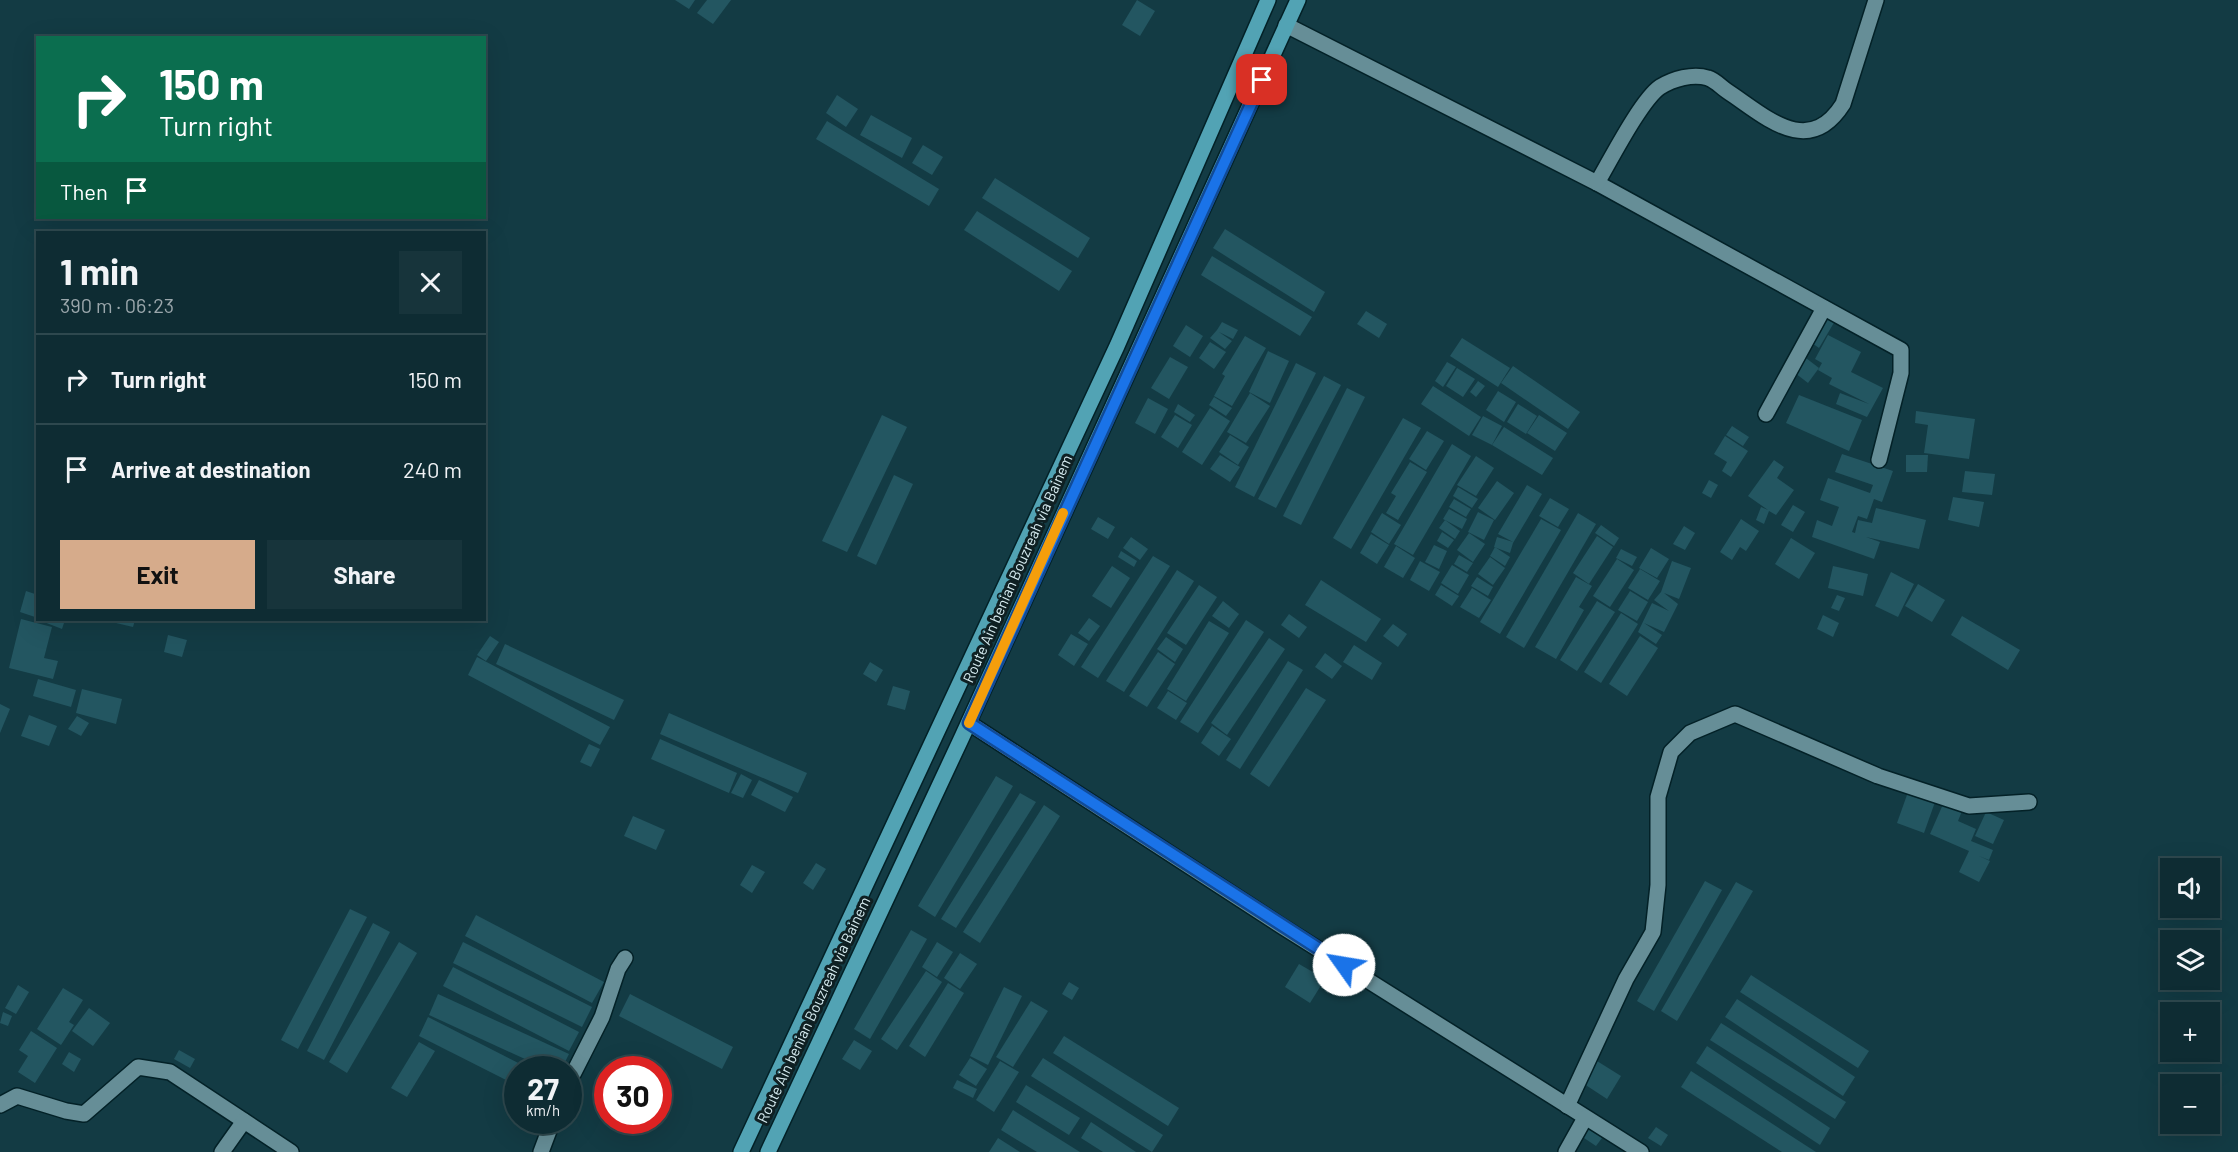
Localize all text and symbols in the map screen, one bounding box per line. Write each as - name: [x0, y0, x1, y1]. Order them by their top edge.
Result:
- pin: [1236, 54, 1287, 105]
- text: 150 m: [159, 58, 264, 108]
- icon: right: [60, 60, 138, 138]
- icon: arrive: [1245, 63, 1278, 96]
- text: Turn right: [159, 109, 273, 141]
- icon: arrive: [120, 174, 153, 207]
- text: Then: [60, 178, 108, 204]
- text: 1 min: [60, 249, 139, 292]
- button: close: [399, 251, 462, 314]
- text: 390 m · 06:23: [60, 293, 174, 317]
- icon: right: [60, 363, 93, 396]
- text: Turn right: [111, 366, 206, 392]
- text: 150 m: [408, 366, 462, 392]
- street label: Route Ain benian Bouzreah via Bainem: [959, 452, 1076, 685]
- icon: arrive: [60, 453, 93, 486]
- text: Arrive at destination: [111, 456, 310, 482]
- text: 240 m: [403, 456, 462, 482]
- button: Exit: [60, 540, 255, 609]
- button: Share: [267, 540, 462, 609]
- map controls: [2160, 858, 2220, 1134]
- button: sound: [2160, 858, 2220, 918]
- street label: Route Ain benian Bouzreah via Bainem: [753, 894, 874, 1126]
- button: layers: [2160, 930, 2220, 990]
- position arrow: [1312, 933, 1376, 997]
- button: +: [2160, 1002, 2220, 1062]
- speed limit sign: 30: [594, 1056, 672, 1134]
- text: 27: [527, 1070, 559, 1106]
- button: −: [2160, 1074, 2220, 1134]
- text: km/h: [526, 1101, 560, 1119]

